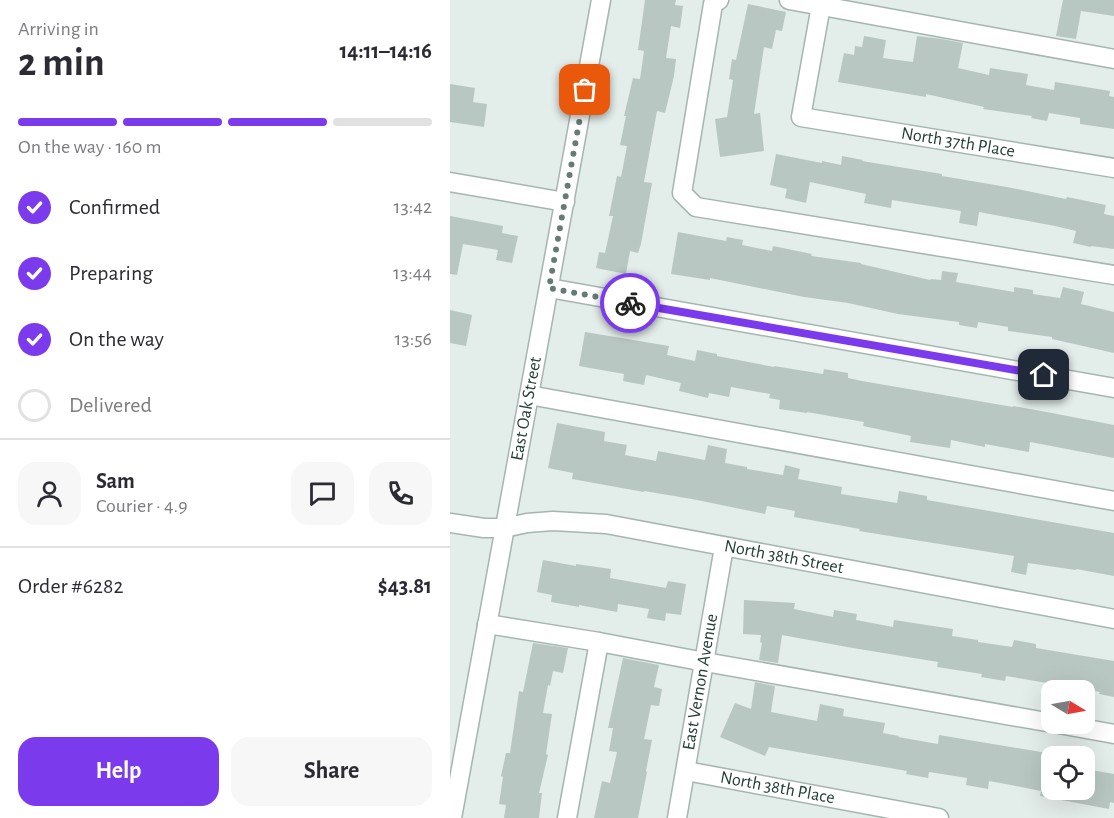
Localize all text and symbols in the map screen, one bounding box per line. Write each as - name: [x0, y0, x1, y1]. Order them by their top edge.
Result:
- text: Arriving in: [18, 19, 99, 39]
- text: 14:11–14:16: [339, 40, 432, 62]
- text: 2 min: [18, 44, 105, 83]
- pin: [559, 64, 610, 115]
- icon: bag: [568, 73, 601, 106]
- street label: North 37th Place: [900, 124, 1016, 161]
- text: On the way · 160 m: [18, 137, 162, 157]
- icon: check: [18, 191, 51, 224]
- text: Confirmed: [69, 196, 160, 218]
- text: 13:42: [394, 197, 432, 217]
- icon: check: [18, 257, 51, 290]
- text: Preparing: [69, 262, 153, 284]
- text: 13:44: [393, 263, 432, 283]
- courier: [600, 273, 660, 333]
- icon: bike: [614, 287, 647, 320]
- icon: check: [18, 323, 51, 356]
- text: On the way: [69, 328, 164, 350]
- text: 13:56: [395, 329, 432, 349]
- pin: [1018, 349, 1069, 400]
- street label: East Oak Street: [508, 355, 545, 462]
- icon: home: [1027, 358, 1060, 391]
- text: Delivered: [69, 394, 152, 416]
- button: person: [18, 462, 81, 525]
- button: chat: [291, 462, 354, 525]
- button: phone: [369, 462, 432, 525]
- text: Sam: [96, 470, 135, 492]
- text: Courier · 4.9: [96, 496, 188, 516]
- street label: North 38th Street: [723, 537, 845, 577]
- text: Order #6282: [18, 575, 123, 597]
- text: $43.81: [378, 575, 432, 597]
- street label: East Vernon Avenue: [680, 612, 721, 752]
- north arrow: [1041, 680, 1095, 734]
- map controls: [1041, 680, 1095, 800]
- button: Help: [18, 737, 219, 806]
- button: Share: [231, 737, 432, 806]
- button: locate: [1041, 746, 1095, 800]
- street label: North 38th Place: [719, 769, 836, 807]

